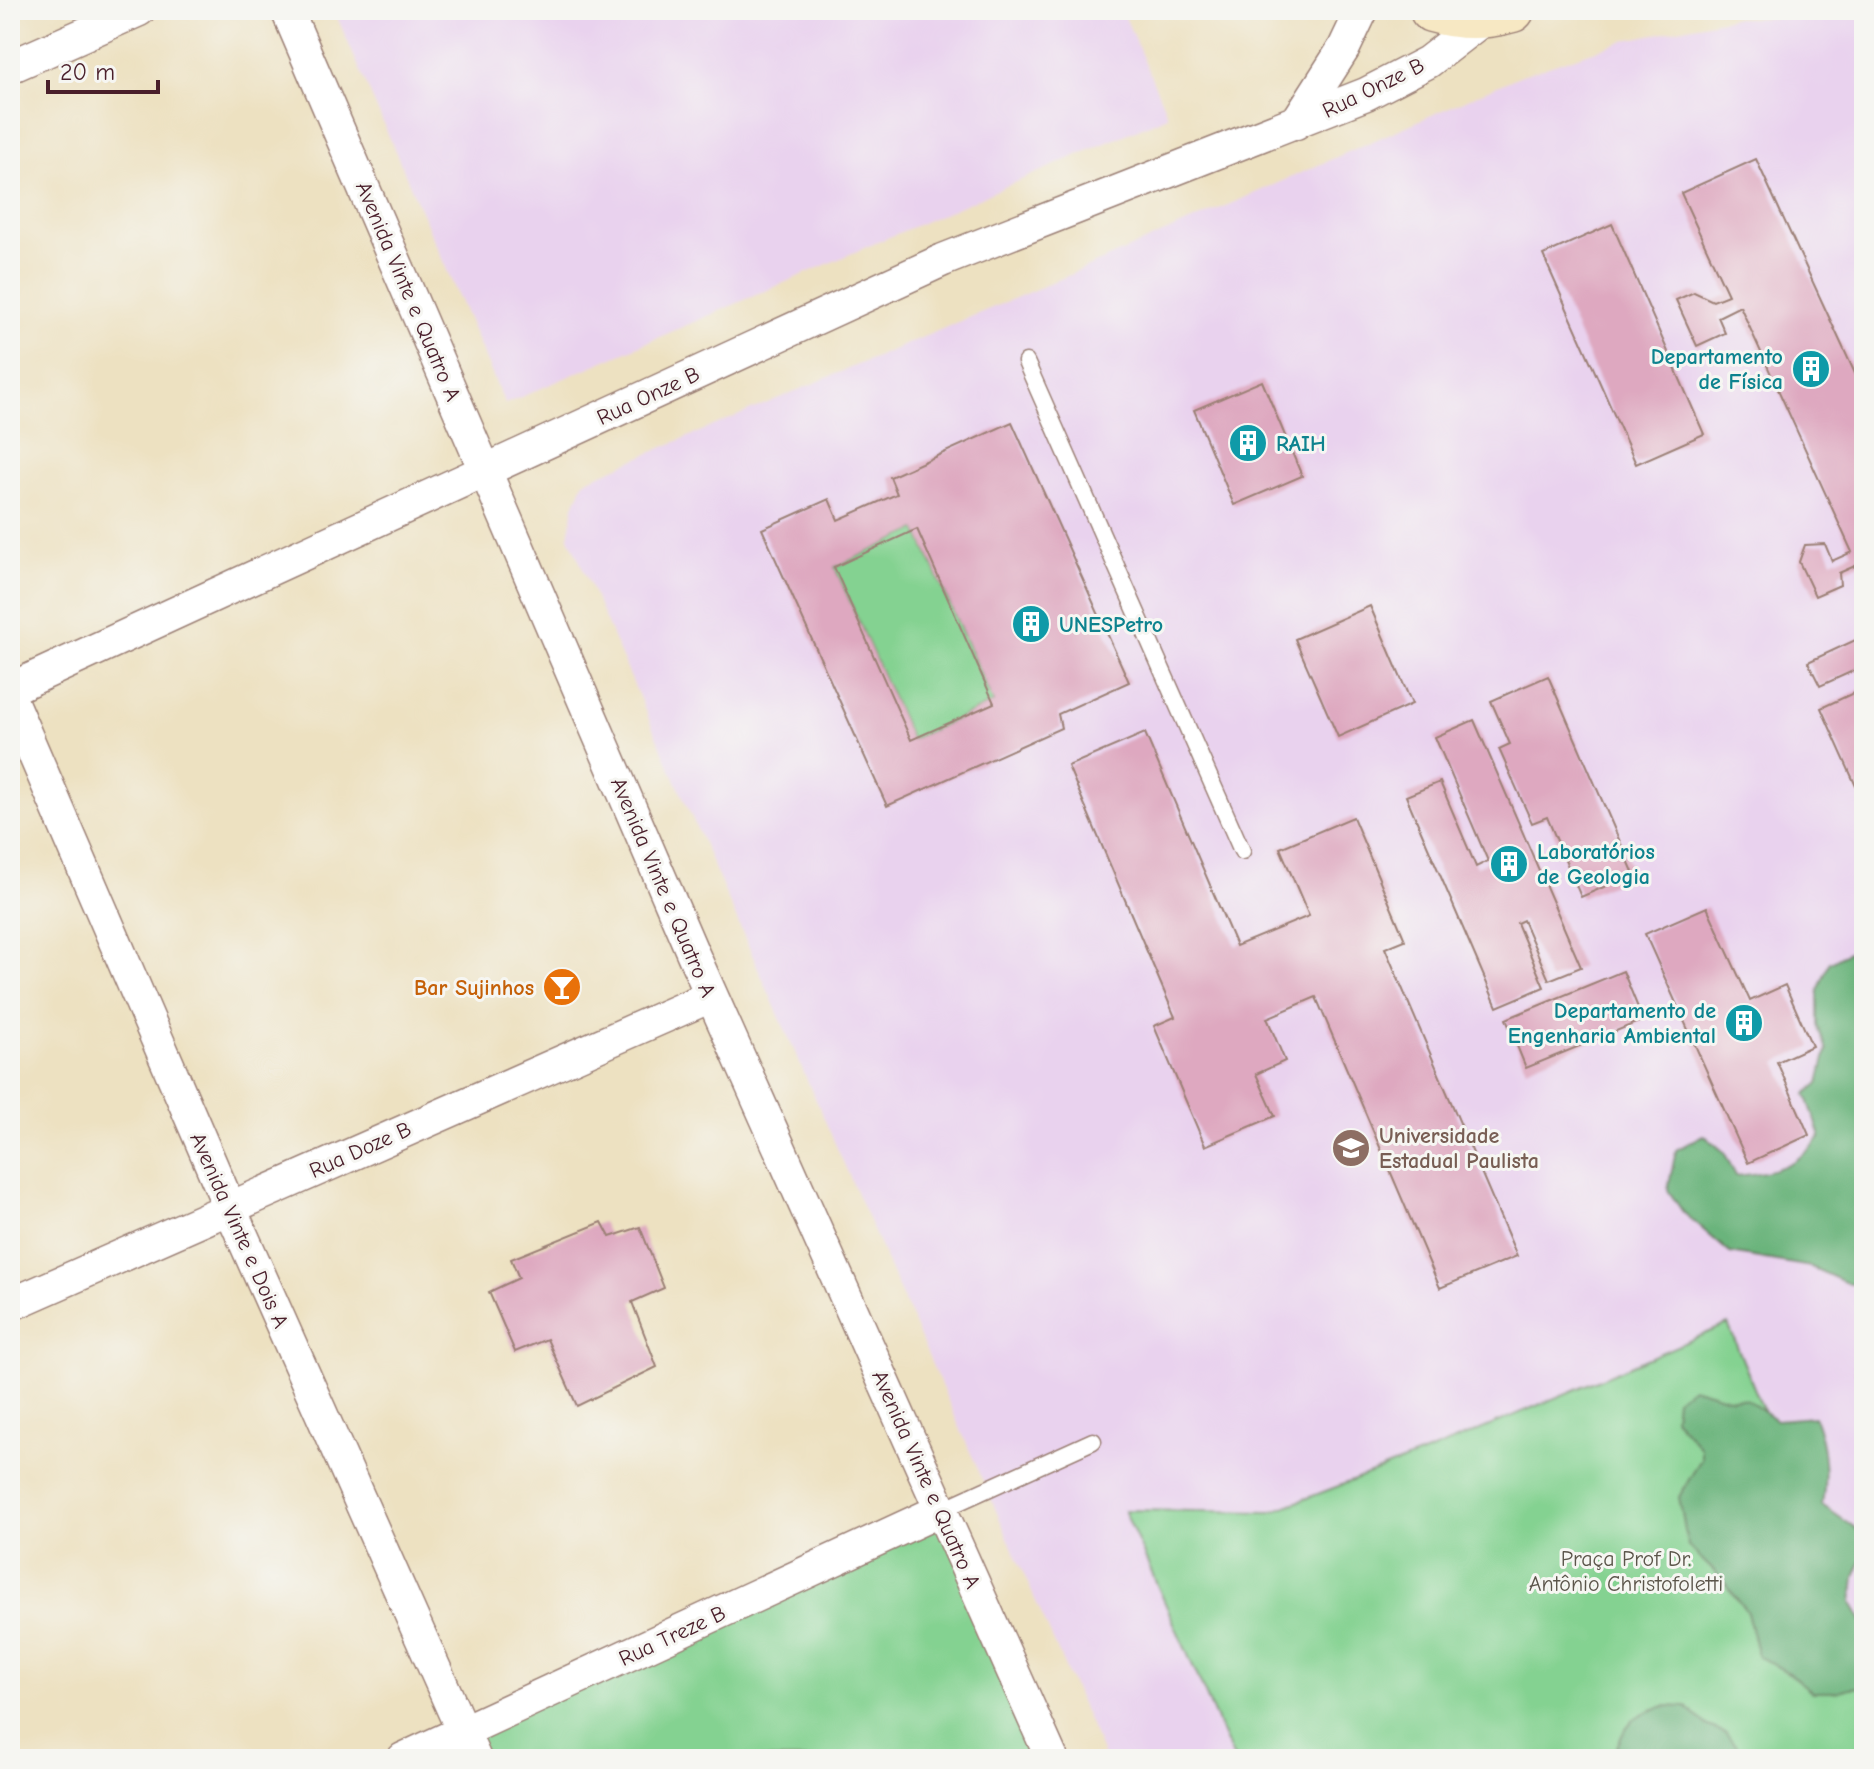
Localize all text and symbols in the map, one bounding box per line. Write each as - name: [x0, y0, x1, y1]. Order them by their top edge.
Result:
- scale bar: [48, 44, 158, 94]
- street label: Rua Onze B: [1318, 52, 1429, 124]
- text: 20 m: [60, 58, 115, 86]
- street label: Avenida Vinte e Quatro A: [350, 178, 466, 405]
- place label: Departamento de Física: [1651, 344, 1783, 395]
- building icon: Departamento de Física: [1790, 348, 1832, 390]
- street label: Rua Onze B: [593, 361, 704, 431]
- building icon: RAIH: [1227, 422, 1269, 464]
- place label: RAIH: [1276, 431, 1326, 457]
- building icon: UNESPetro: [1010, 603, 1052, 645]
- place label: UNESPetro: [1059, 612, 1163, 638]
- street label: Avenida Vinte e Quatro A: [605, 774, 721, 1001]
- place label: Laboratórios de Geologia: [1537, 839, 1655, 890]
- building icon: Laboratórios de Geologia: [1488, 843, 1530, 885]
- bar icon: Bar Sujinhos: [541, 966, 583, 1008]
- place label: Bar Sujinhos: [414, 975, 534, 1001]
- place label: Departamento de Engenharia Ambiental: [1508, 998, 1716, 1049]
- building icon: Departamento de Engenharia Ambiental: [1723, 1002, 1765, 1044]
- street label: Rua Doze B: [305, 1116, 415, 1184]
- place label: Universidade Estadual Paulista: [1379, 1123, 1539, 1174]
- school or university icon: Universidade Estadual Paulista: [1330, 1127, 1372, 1169]
- street label: Avenida Vinte e Dois A: [184, 1129, 294, 1332]
- street label: Avenida Vinte e Quatro A: [866, 1366, 986, 1593]
- park label: Praça Prof Dr. Antônio Christofoletti: [1529, 1546, 1723, 1597]
- street label: Rua Treze B: [615, 1600, 730, 1672]

